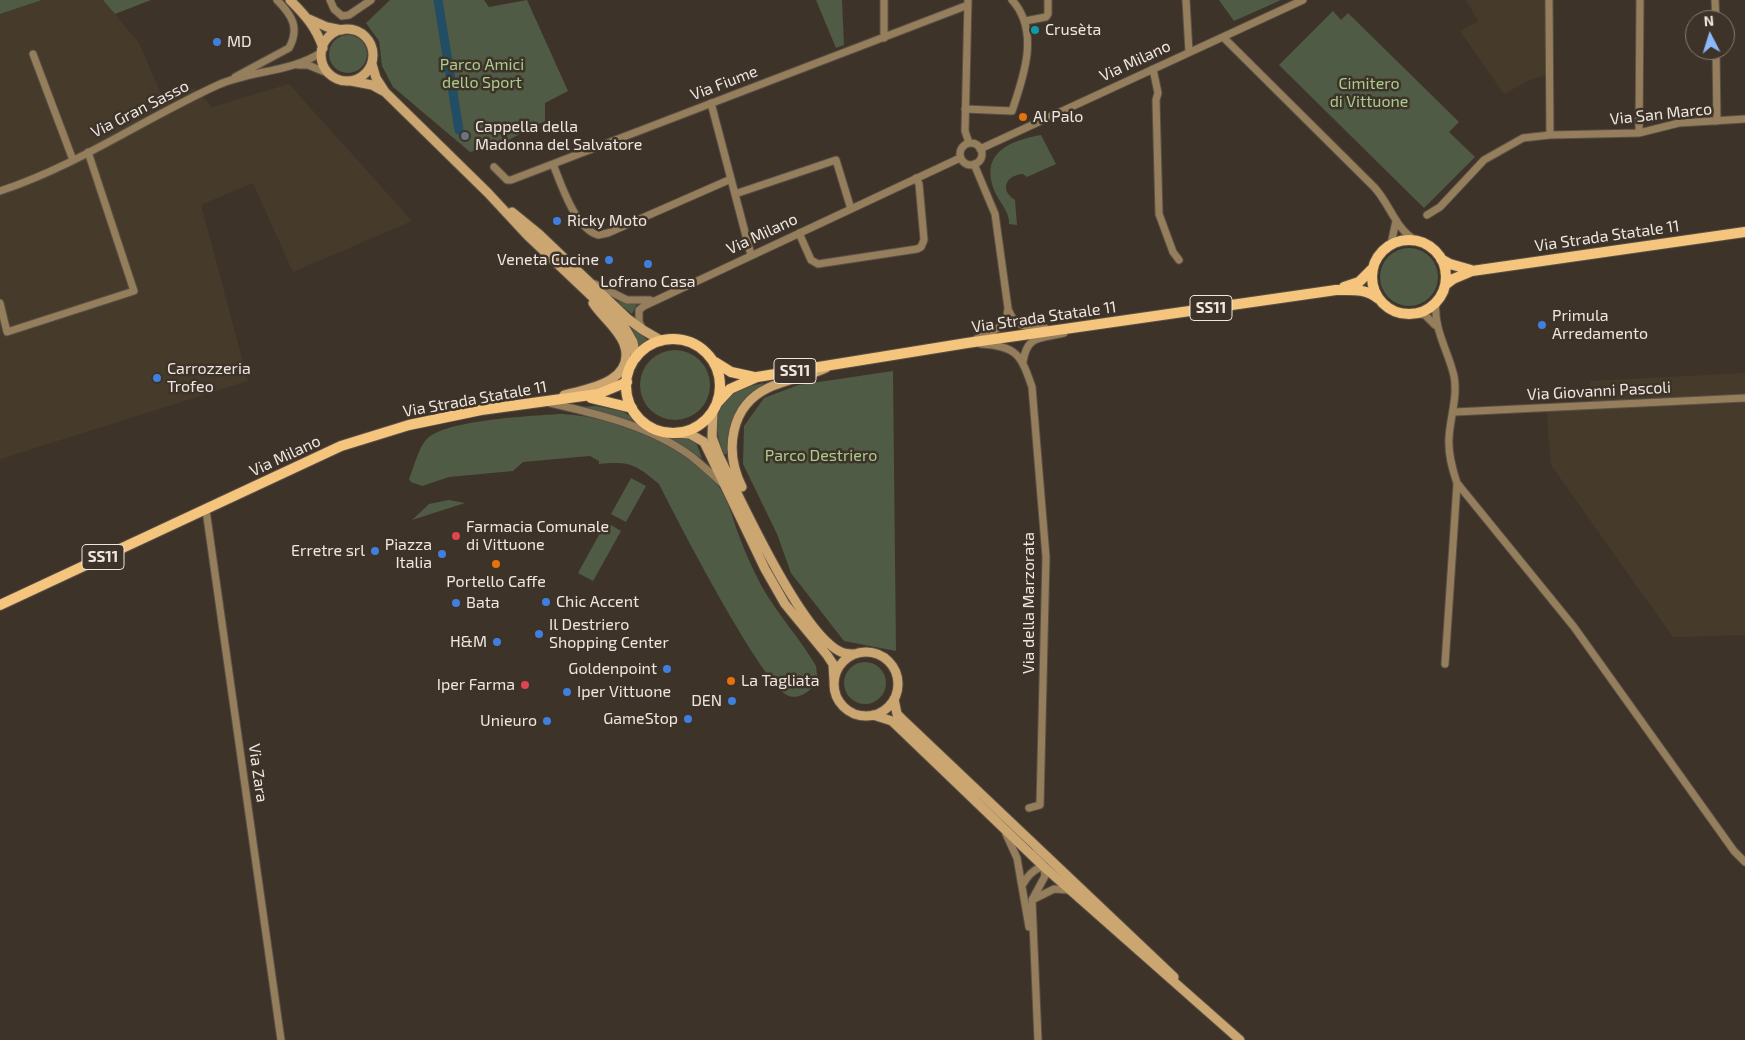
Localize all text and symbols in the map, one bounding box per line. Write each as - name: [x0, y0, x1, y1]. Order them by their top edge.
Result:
- north arrow: [1685, 10, 1735, 60]
- text: N: [1703, 12, 1715, 29]
- place label: Crusèta: [1045, 20, 1101, 40]
- marker: Crusèta: [1029, 24, 1041, 36]
- place label: MD: [227, 32, 252, 52]
- marker: MD: [211, 36, 223, 48]
- street label: Via Milano: [1097, 36, 1173, 86]
- park label: Parco Amici dello Sport: [440, 55, 524, 93]
- street label: Via Fiume: [688, 61, 760, 105]
- park label: Cimitero di Vittuone: [1330, 74, 1408, 112]
- street label: Via Gran Sasso: [88, 76, 192, 142]
- street label: Via San Marco: [1609, 99, 1713, 129]
- place label: Al Palo: [1033, 107, 1083, 127]
- marker: Al Palo: [1017, 111, 1029, 123]
- place label: Cappella della Madonna del Salvatore: [475, 117, 642, 155]
- marker: Cappella della Madonna del Salvatore: [459, 130, 471, 142]
- street label: Via Milano: [724, 209, 800, 259]
- place label: Ricky Moto: [567, 211, 647, 231]
- marker: Ricky Moto: [551, 215, 563, 227]
- street label: Via Strada Statale 11: [1533, 216, 1681, 256]
- place label: Veneta Cucine: [497, 250, 599, 270]
- marker: Veneta Cucine: [603, 254, 615, 266]
- marker: Lofrano Casa: [642, 258, 654, 270]
- place label: Lofrano Casa: [600, 272, 696, 292]
- road number: SS11: [1190, 296, 1232, 320]
- street label: Via Strada Statale 11: [970, 297, 1118, 337]
- place label: Primula Arredamento: [1552, 306, 1648, 344]
- marker: Primula Arredamento: [1536, 319, 1548, 331]
- road number: SS11: [774, 358, 816, 384]
- place label: Carrozzeria Trofeo: [167, 359, 251, 397]
- marker: Carrozzeria Trofeo: [151, 372, 163, 384]
- street label: Via Strada Statale 11: [401, 377, 549, 421]
- street label: Via Giovanni Pascoli: [1527, 378, 1671, 404]
- street label: Via Milano: [247, 431, 323, 481]
- park label: Parco Destriero: [765, 446, 877, 466]
- place label: Farmacia Comunale di Vittuone: [466, 517, 609, 555]
- marker: Farmacia Comunale di Vittuone: [450, 530, 462, 542]
- street label: Via della Marzorata: [1019, 532, 1039, 674]
- place label: Piazza Italia: [385, 535, 432, 573]
- place label: Erretre srl: [291, 541, 365, 561]
- road number: SS11: [82, 544, 124, 570]
- marker: Erretre srl: [369, 545, 381, 557]
- marker: Piazza Italia: [436, 548, 448, 560]
- marker: Portello Caffe: [490, 558, 502, 570]
- place label: Portello Caffe: [446, 572, 546, 592]
- place label: Chic Accent: [556, 592, 639, 612]
- place label: Bata: [466, 593, 500, 613]
- marker: Chic Accent: [540, 596, 552, 608]
- marker: Bata: [450, 597, 462, 609]
- place label: Il Destriero Shopping Center: [549, 615, 669, 653]
- marker: Il Destriero Shopping Center: [533, 628, 545, 640]
- place label: H&M: [450, 632, 487, 652]
- marker: H&M: [491, 636, 503, 648]
- place label: Goldenpoint: [568, 659, 657, 679]
- marker: Goldenpoint: [661, 663, 673, 675]
- place label: La Tagliata: [741, 671, 819, 691]
- place label: Iper Farma: [437, 675, 515, 695]
- marker: La Tagliata: [725, 675, 737, 687]
- marker: Iper Farma: [519, 679, 531, 691]
- place label: Iper Vittuone: [577, 682, 671, 702]
- marker: Iper Vittuone: [561, 686, 573, 698]
- place label: DEN: [691, 691, 722, 711]
- marker: DEN: [726, 695, 738, 707]
- place label: GameStop: [603, 709, 678, 729]
- place label: Unieuro: [480, 711, 537, 731]
- marker: GameStop: [682, 713, 694, 725]
- marker: Unieuro: [541, 715, 553, 727]
- street label: Via Zara: [244, 742, 272, 804]

